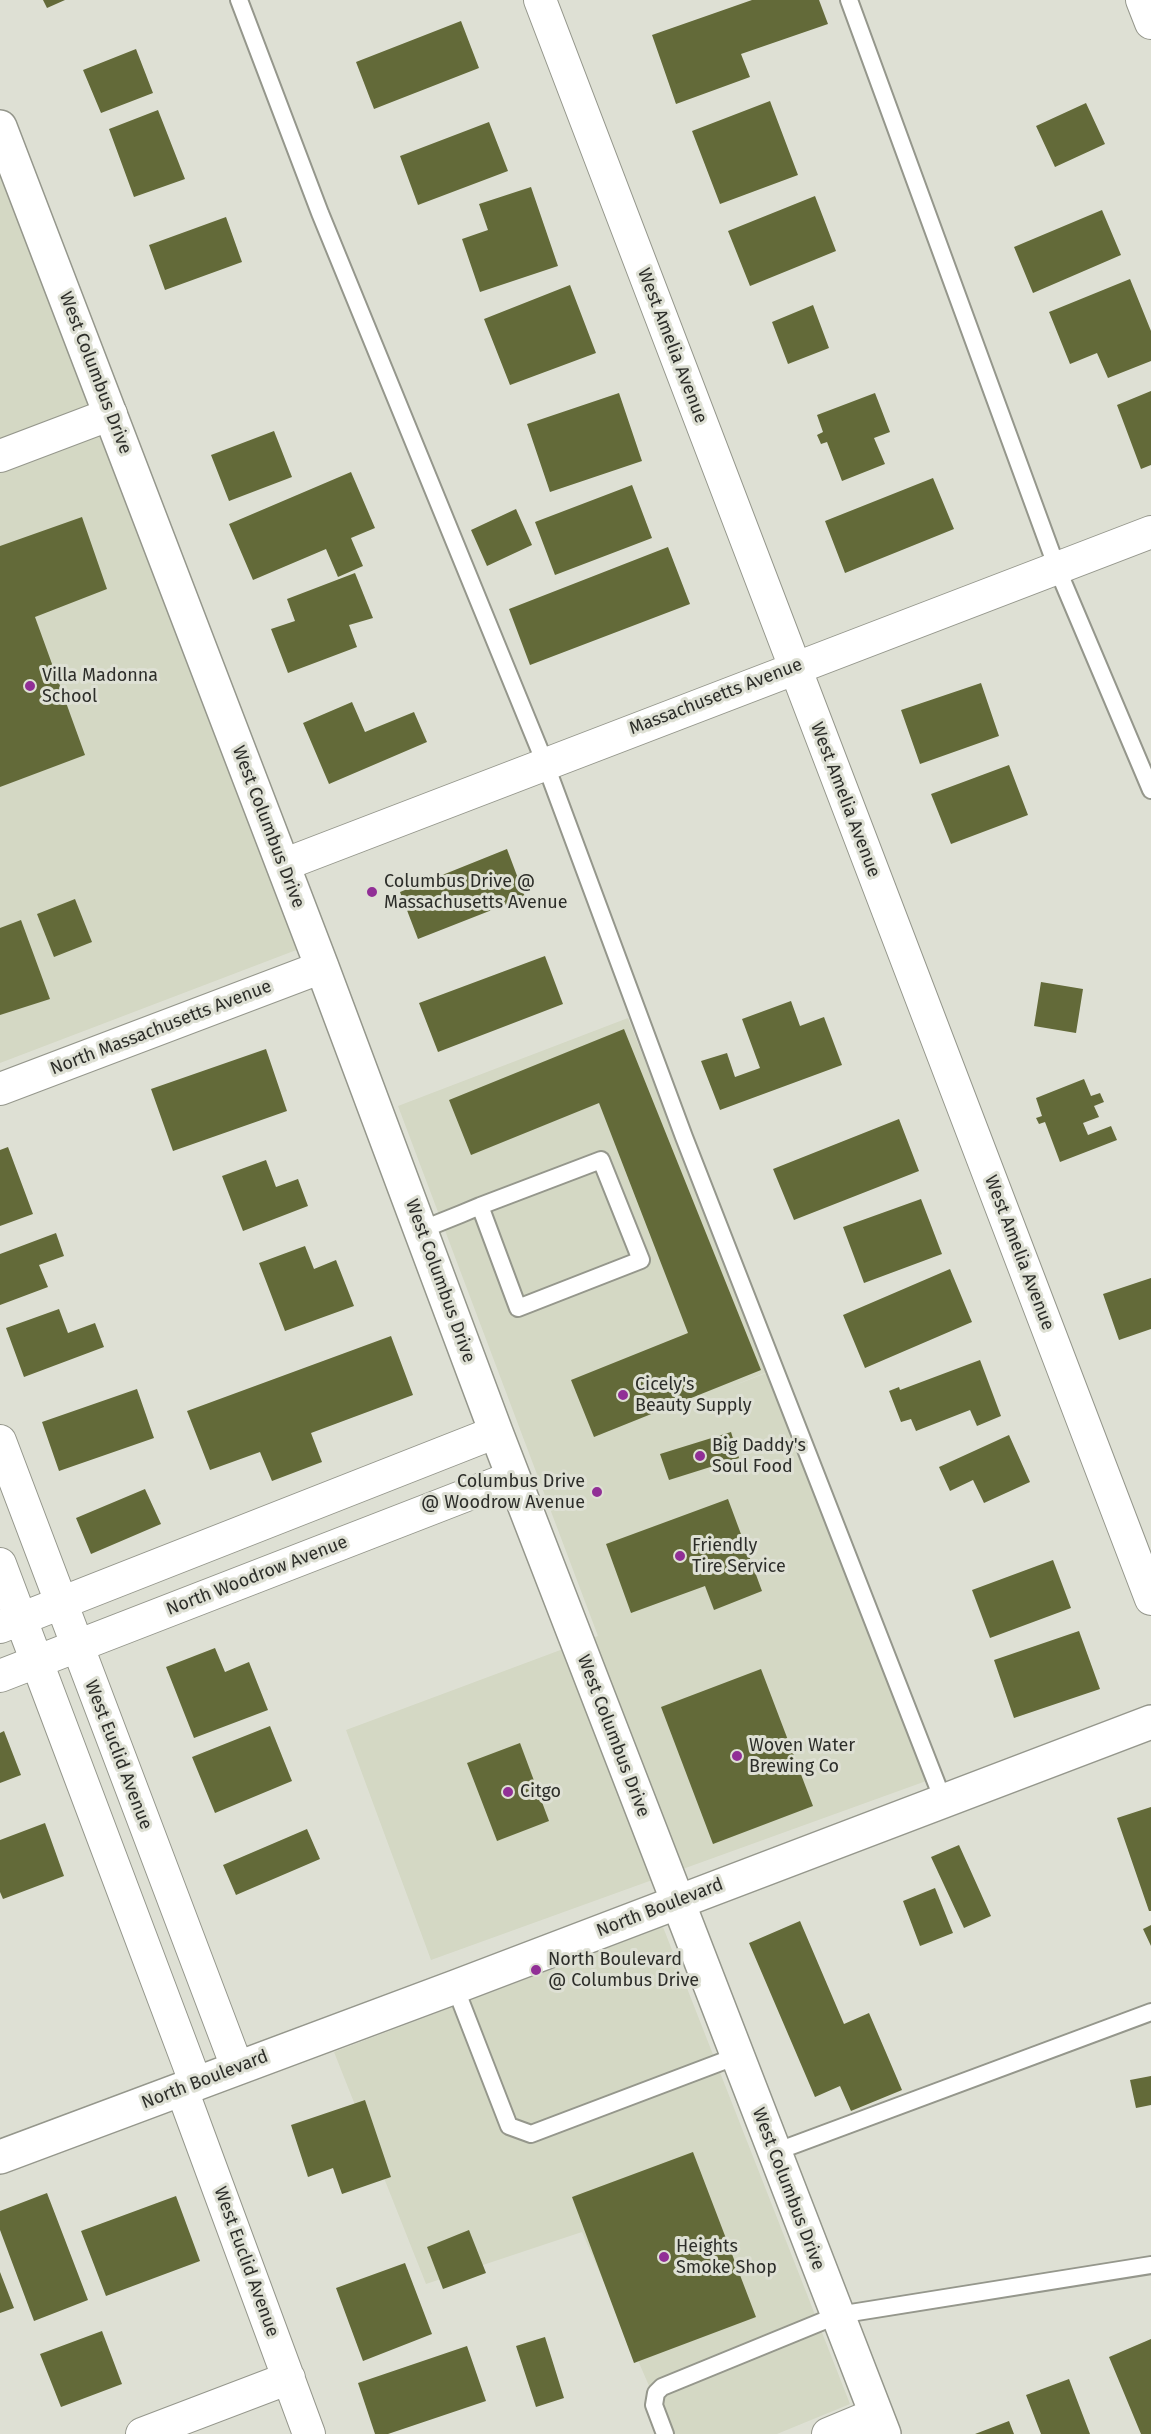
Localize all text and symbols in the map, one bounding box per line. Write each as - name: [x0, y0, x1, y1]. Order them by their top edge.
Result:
- street label: West Amelia Avenue: [632, 265, 712, 427]
- street label: West Columbus Drive: [54, 289, 136, 457]
- street label: Massachusetts Avenue: [626, 654, 806, 740]
- place label: Villa Madonna School: [42, 665, 158, 708]
- marker: Villa Madonna School: [23, 679, 37, 693]
- street label: West Amelia Avenue: [805, 719, 885, 881]
- street label: West Columbus Drive: [227, 743, 309, 911]
- place label: Columbus Drive @ Massachusetts Avenue: [384, 871, 568, 914]
- marker: Columbus Drive @ Massachusetts Avenue: [365, 885, 379, 899]
- street label: North Massachusetts Avenue: [47, 976, 275, 1080]
- street label: West Amelia Avenue: [979, 1172, 1059, 1334]
- street label: West Columbus Drive: [400, 1196, 480, 1366]
- place label: Cicely's Beauty Supply: [635, 1374, 751, 1416]
- marker: Cicely's Beauty Supply: [616, 1388, 630, 1402]
- place label: Big Daddy's Soul Food: [712, 1435, 806, 1478]
- marker: Big Daddy's Soul Food: [693, 1449, 707, 1463]
- place label: Columbus Drive @ Woodrow Avenue: [421, 1471, 585, 1514]
- marker: Columbus Drive @ Woodrow Avenue: [590, 1485, 604, 1499]
- street label: North Woodrow Avenue: [163, 1531, 351, 1621]
- place label: Friendly Tire Service: [692, 1535, 786, 1578]
- marker: Friendly Tire Service: [673, 1549, 687, 1563]
- street label: West Columbus Drive: [572, 1652, 654, 1820]
- street label: West Euclid Avenue: [80, 1677, 156, 1833]
- place label: Woven Water Brewing Co: [749, 1735, 855, 1778]
- marker: Woven Water Brewing Co: [730, 1749, 744, 1763]
- place label: Citgo: [520, 1781, 561, 1803]
- marker: Citgo: [501, 1785, 515, 1799]
- street label: North Boulevard: [594, 1874, 726, 1942]
- place label: North Boulevard @ Columbus Drive: [548, 1949, 699, 1992]
- marker: North Boulevard @ Columbus Drive: [529, 1963, 543, 1977]
- street label: North Boulevard: [139, 2046, 271, 2114]
- street label: West Columbus Drive: [747, 2105, 829, 2273]
- street label: West Euclid Avenue: [209, 2184, 283, 2340]
- place label: Heights Smoke Shop: [676, 2236, 777, 2278]
- marker: Heights Smoke Shop: [657, 2250, 671, 2264]

